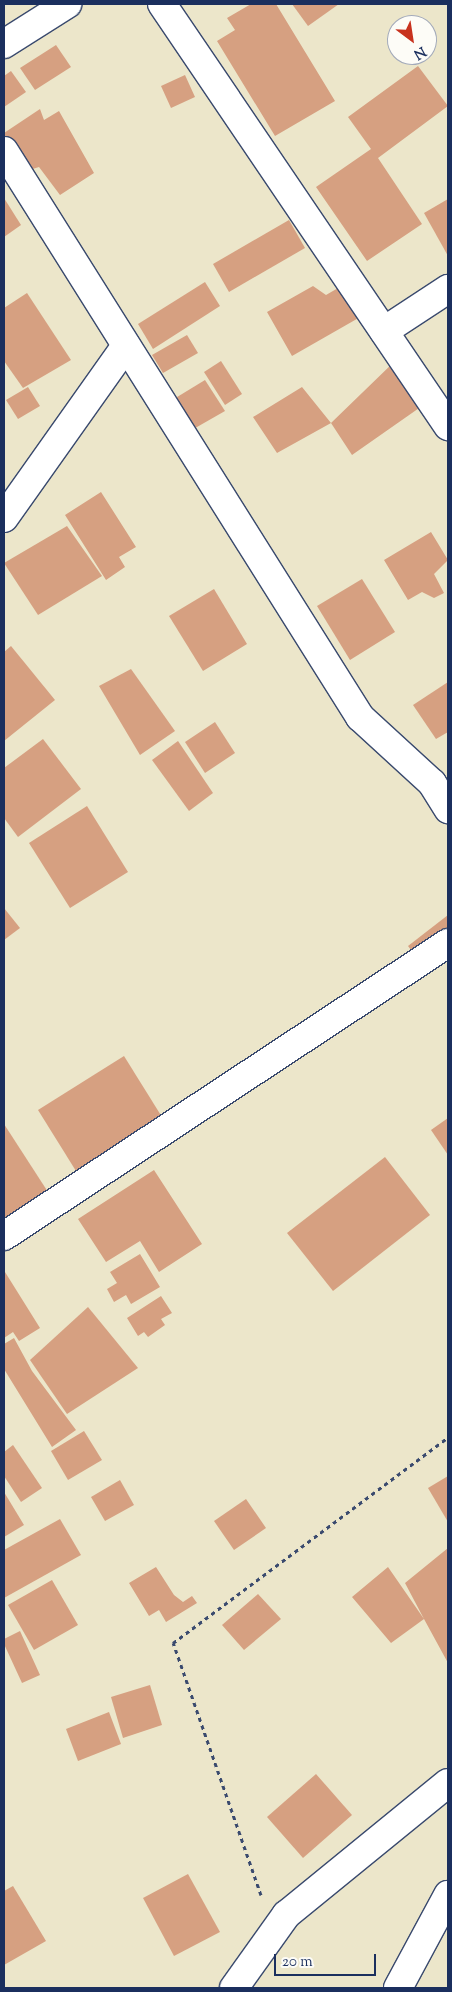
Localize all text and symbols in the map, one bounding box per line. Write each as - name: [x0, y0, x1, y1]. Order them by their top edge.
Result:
- north arrow: [387, 15, 437, 65]
- text: N: [409, 41, 429, 63]
- scale bar: [277, 1944, 380, 1976]
- text: 20 m: [282, 1952, 313, 1973]

